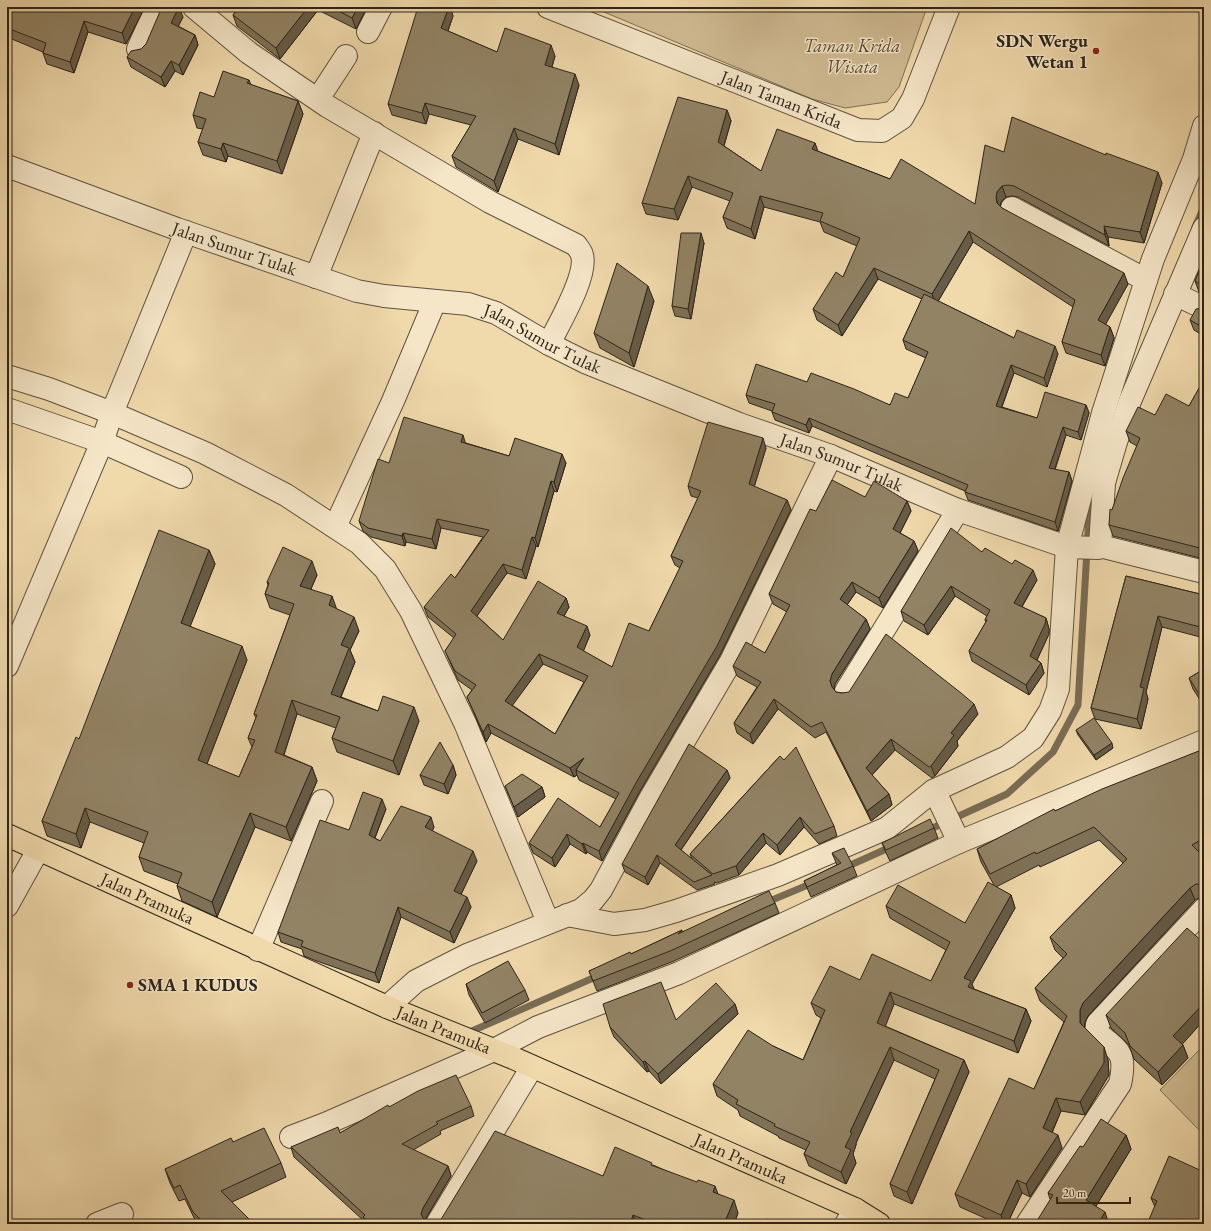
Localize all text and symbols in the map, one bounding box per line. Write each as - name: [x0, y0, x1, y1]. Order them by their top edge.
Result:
- place label: SDN Wergu Wetan 1: [996, 29, 1088, 73]
- park label: Taman Krida Wisata: [804, 34, 900, 78]
- marker: SDN Wergu Wetan 1: [1091, 46, 1101, 56]
- street label: Jalan Taman Krida: [716, 64, 846, 134]
- street label: Jalan Sumur Tulak: [167, 215, 301, 281]
- street label: Jalan Sumur Tulak: [479, 297, 605, 379]
- street label: Jalan Sumur Tulak: [775, 427, 907, 497]
- street label: Jalan Pramuka: [95, 866, 199, 930]
- place label: SMA 1 KUDUS: [138, 973, 258, 996]
- marker: SMA 1 KUDUS: [125, 980, 135, 990]
- street label: Jalan Pramuka: [391, 999, 495, 1059]
- street label: Jalan Pramuka: [689, 1126, 792, 1189]
- scale bar: [1057, 1179, 1130, 1205]
- text: 20 m: [1063, 1185, 1087, 1201]

